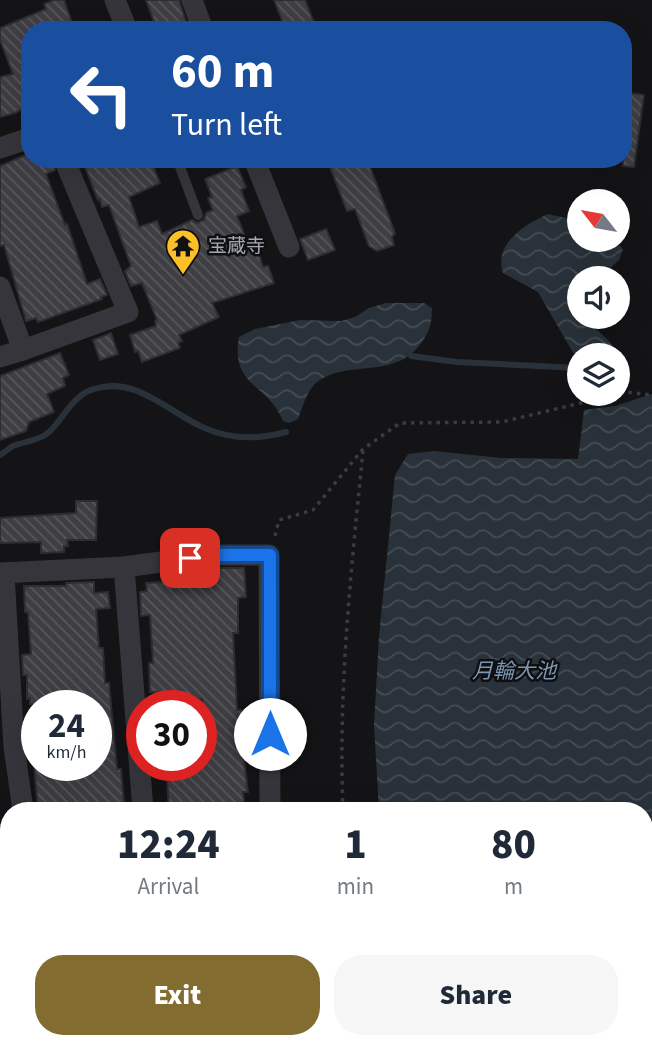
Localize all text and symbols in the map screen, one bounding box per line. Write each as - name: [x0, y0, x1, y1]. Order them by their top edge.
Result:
- text: 60 m: [171, 37, 275, 107]
- icon: left: [56, 49, 147, 140]
- text: Turn left: [171, 102, 282, 148]
- north arrow: [567, 189, 630, 252]
- map controls: [567, 189, 630, 406]
- temple icon: 宝蔵寺: [164, 227, 202, 276]
- place label: 宝蔵寺: [208, 233, 265, 260]
- button: sound: [567, 266, 630, 329]
- button: layers: [567, 343, 630, 406]
- pin: [160, 528, 220, 588]
- icon: arrive: [171, 539, 209, 577]
- water label: 月輪大池: [472, 656, 558, 686]
- speed limit sign: 30: [126, 690, 217, 781]
- position arrow: [233, 697, 307, 771]
- text: 24: [48, 701, 85, 751]
- text: km/h: [47, 740, 86, 765]
- text: 12:24: [117, 815, 220, 875]
- text: 1: [344, 815, 367, 875]
- text: 80: [491, 815, 536, 875]
- text: Arrival: [137, 870, 199, 903]
- text: min: [337, 870, 374, 903]
- text: m: [504, 870, 523, 903]
- button: Exit: [35, 955, 320, 1035]
- button: Share: [334, 955, 618, 1035]

